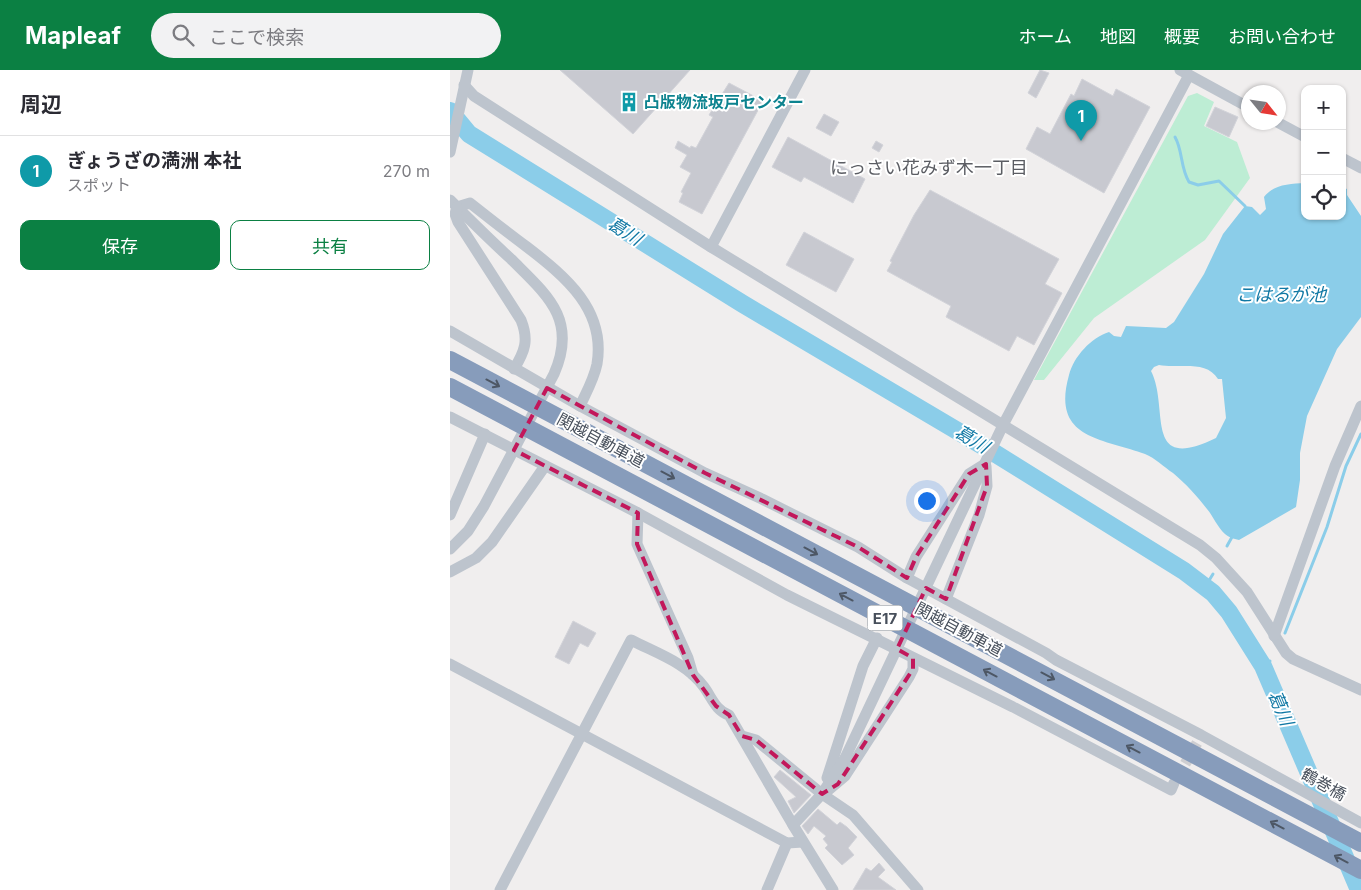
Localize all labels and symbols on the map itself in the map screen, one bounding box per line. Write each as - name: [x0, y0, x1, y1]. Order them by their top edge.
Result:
- north arrow: [1241, 85, 1286, 130]
- building icon: 凸版物流坂戸センター: [618, 91, 640, 113]
- place label: 凸版物流坂戸センター: [644, 92, 804, 112]
- pin: 1: [1065, 100, 1097, 141]
- district label: にっさい花みず木一丁目: [830, 157, 1028, 178]
- water label: 葛川: [604, 213, 648, 251]
- water label: こはるが池: [1236, 284, 1328, 305]
- one-way arrow: [485, 379, 500, 388]
- street label: 関越自動車道: [554, 409, 648, 471]
- water label: 葛川: [951, 421, 995, 458]
- one-way arrow: [660, 470, 675, 480]
- your location: [914, 488, 940, 514]
- one-way arrow: [804, 546, 819, 556]
- one-way arrow: [839, 592, 854, 601]
- street label: 関越自動車道: [912, 598, 1006, 660]
- road number: E17: [868, 606, 902, 630]
- one-way arrow: [982, 668, 997, 678]
- one-way arrow: [1040, 672, 1055, 681]
- water label: 葛川: [1264, 687, 1298, 731]
- one-way arrow: [1126, 744, 1141, 754]
- street label: 鶴巻橋: [1298, 764, 1350, 804]
- one-way arrow: [1270, 820, 1285, 829]
- one-way arrow: [1334, 853, 1348, 863]

